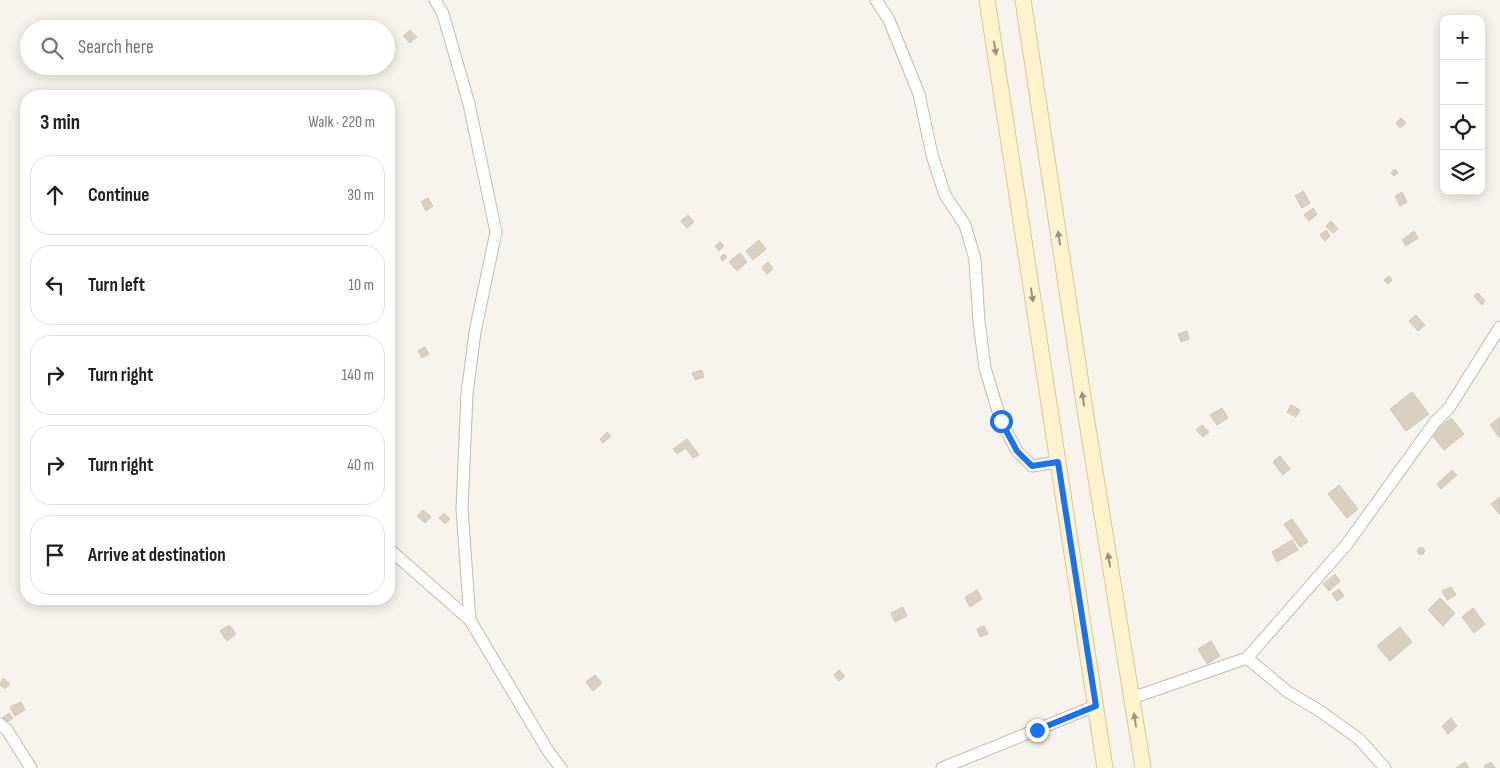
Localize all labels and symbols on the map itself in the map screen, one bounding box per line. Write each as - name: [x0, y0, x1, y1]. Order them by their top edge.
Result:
- one-way arrow: [991, 41, 999, 57]
- one-way arrow: [1055, 230, 1063, 246]
- one-way arrow: [1029, 288, 1037, 304]
- one-way arrow: [1079, 391, 1087, 407]
- route start: [990, 410, 1013, 433]
- one-way arrow: [1105, 551, 1113, 567]
- one-way arrow: [1131, 712, 1139, 728]
- route end: [1026, 719, 1049, 742]

